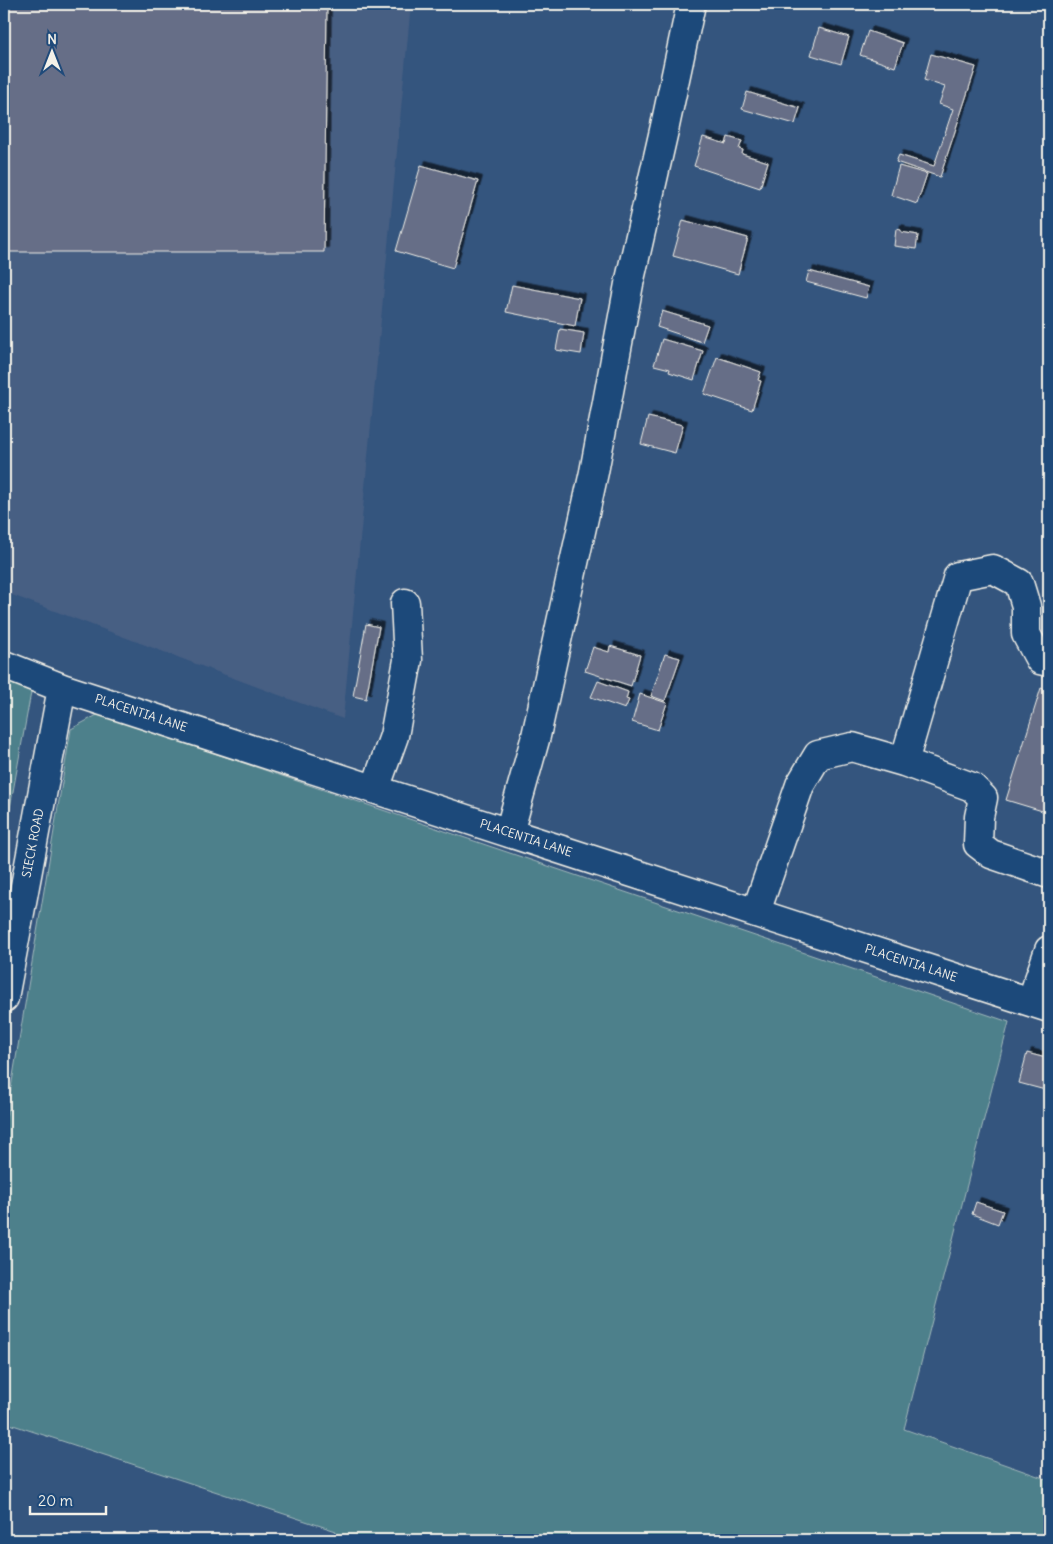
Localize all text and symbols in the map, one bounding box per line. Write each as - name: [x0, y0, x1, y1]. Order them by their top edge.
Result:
- north arrow: [28, 28, 78, 78]
- text: N: [47, 30, 57, 48]
- street label: PLACENTIA LANE: [93, 691, 189, 735]
- street label: SIECK ROAD: [18, 807, 47, 879]
- street label: PLACENTIA LANE: [478, 816, 574, 860]
- street label: PLACENTIA LANE: [863, 941, 959, 985]
- scale bar: [30, 1484, 106, 1516]
- text: 20 m: [38, 1491, 73, 1510]

